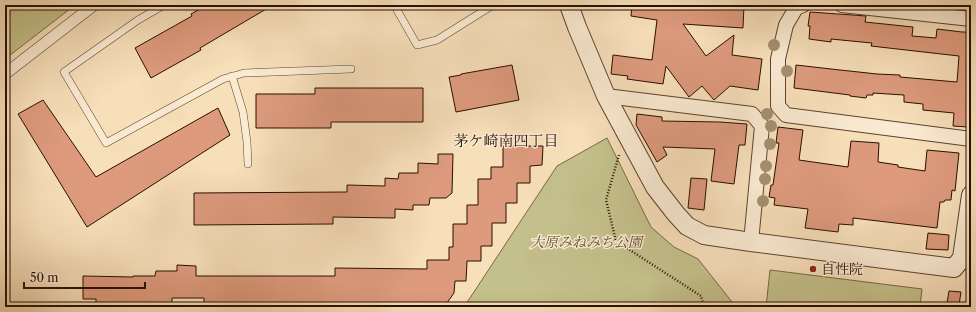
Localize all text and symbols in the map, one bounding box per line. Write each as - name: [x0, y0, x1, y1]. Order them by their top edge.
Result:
- district label: 茅ケ崎南四丁目: [453, 131, 559, 150]
- park label: 大原みねみち公園: [530, 233, 644, 251]
- place label: 自性院: [821, 260, 863, 278]
- scale bar: [24, 264, 145, 290]
- marker: 自性院: [808, 264, 818, 274]
- text: 50 m: [30, 270, 59, 285]

